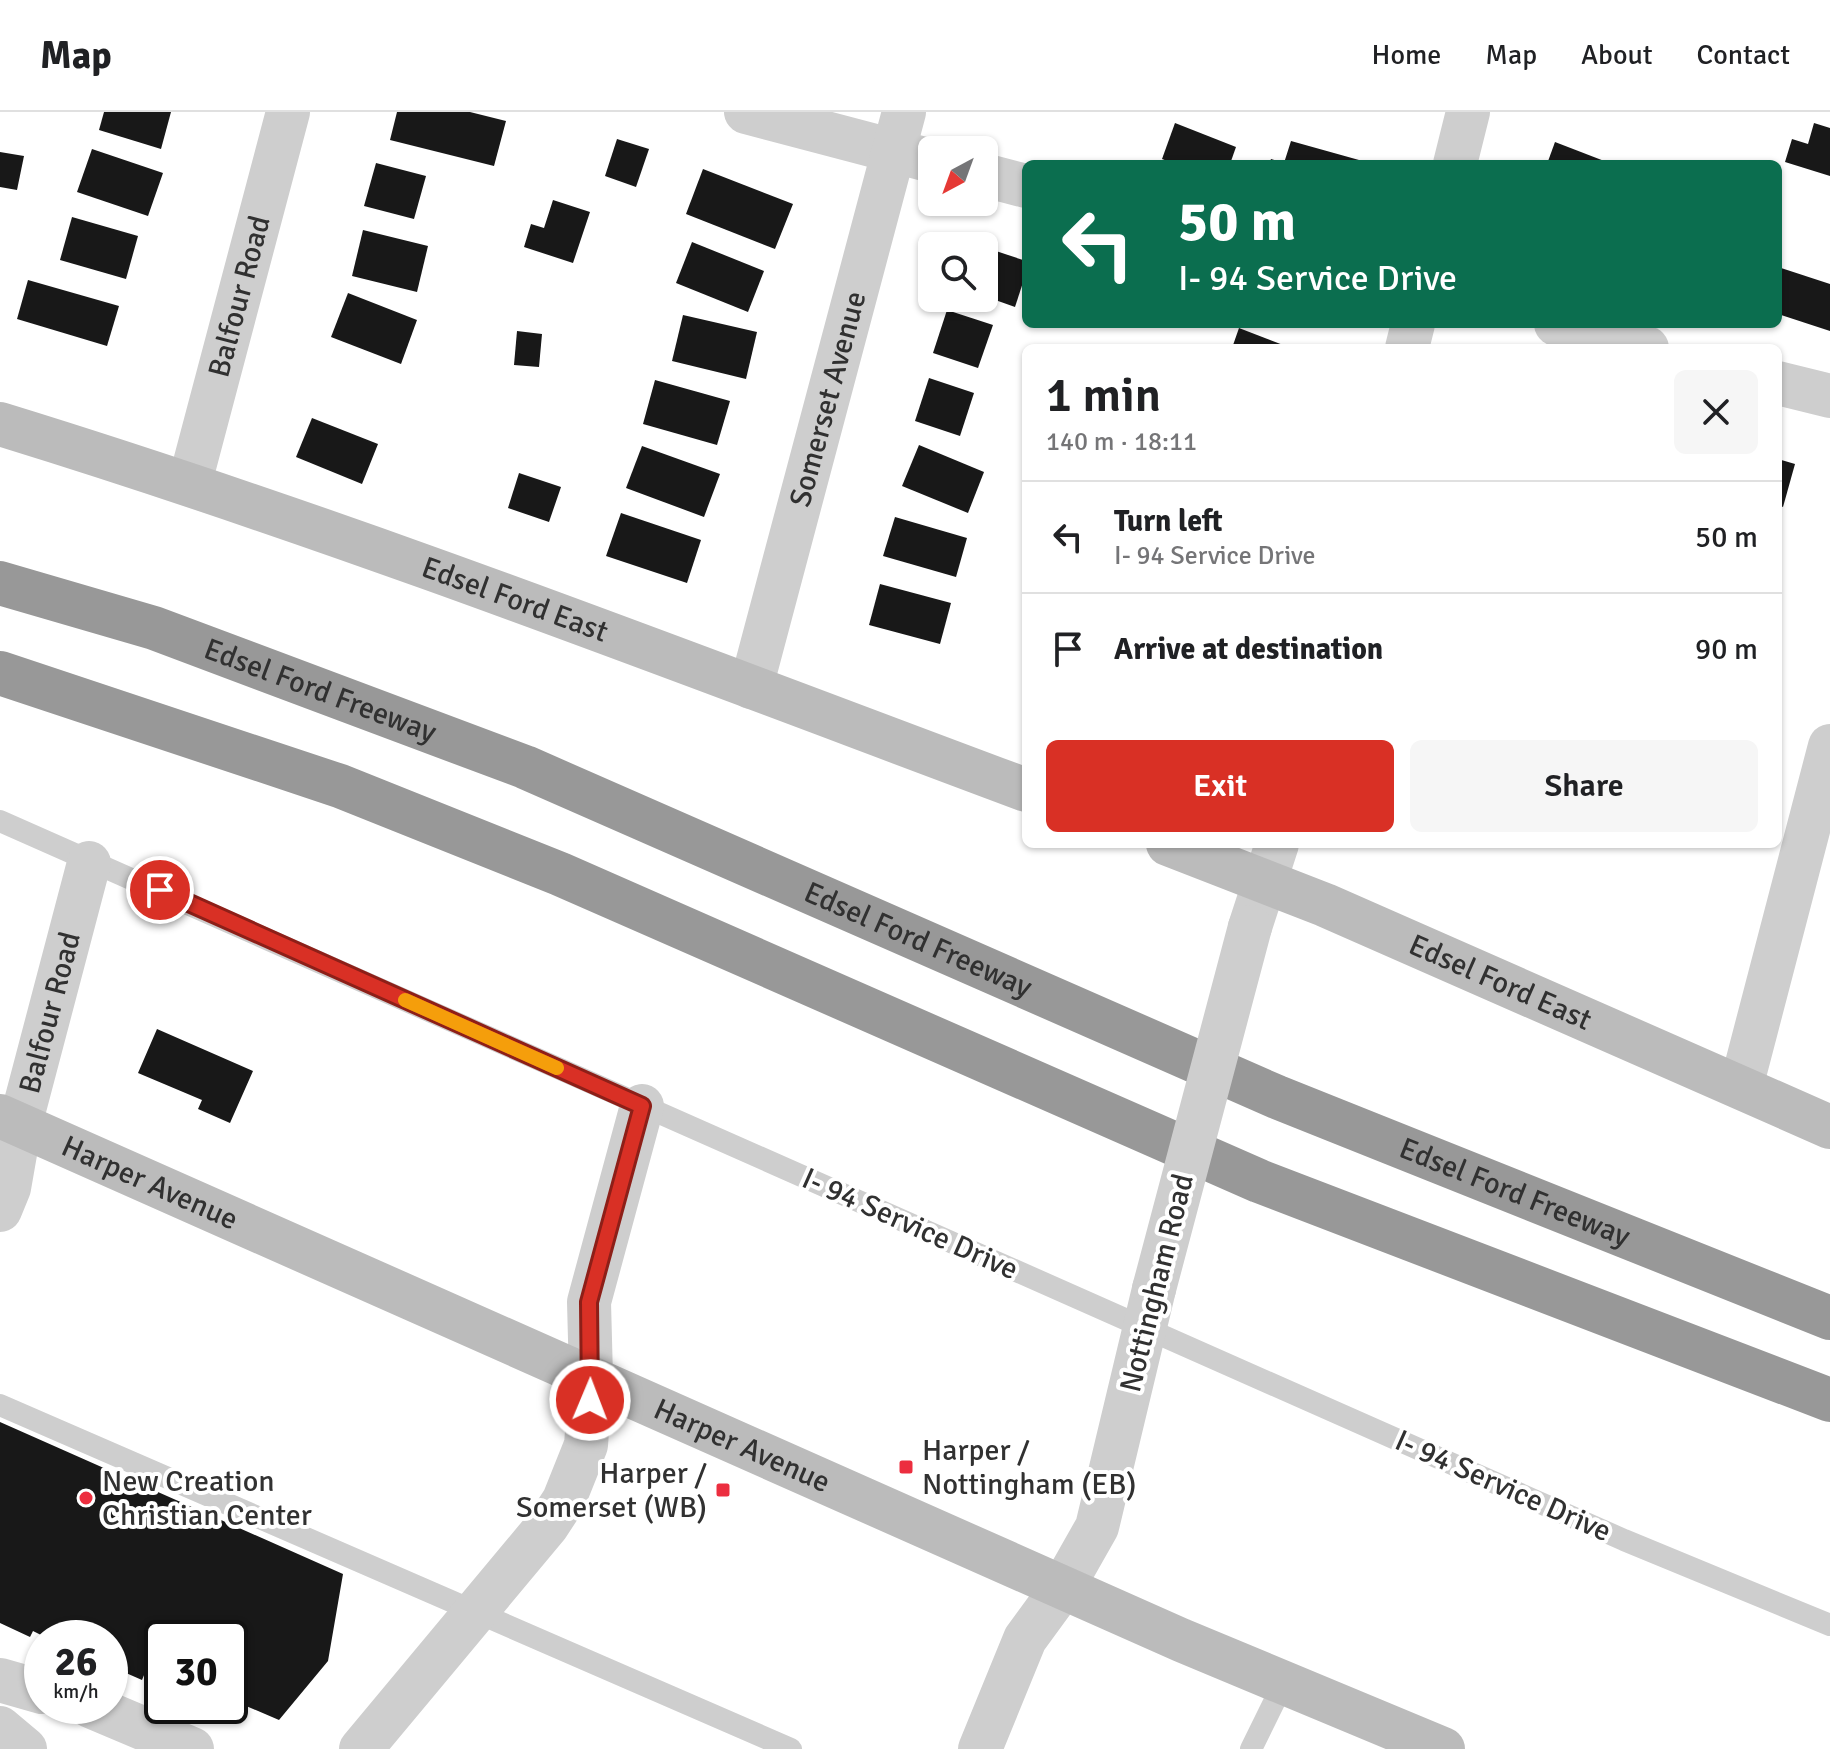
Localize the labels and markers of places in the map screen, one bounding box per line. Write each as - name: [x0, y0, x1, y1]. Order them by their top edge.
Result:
- pin: [126, 856, 194, 924]
- place label: Harper / Nottingham (EB): [922, 1432, 1136, 1503]
- place label: Harper / Somerset (WB): [516, 1455, 707, 1526]
- marker: Harper / Nottingham (EB): [897, 1458, 915, 1476]
- place label: New Creation Christian Center: [102, 1463, 312, 1534]
- marker: Harper / Somerset (WB): [714, 1481, 732, 1499]
- marker: New Creation Christian Center: [77, 1489, 95, 1507]

